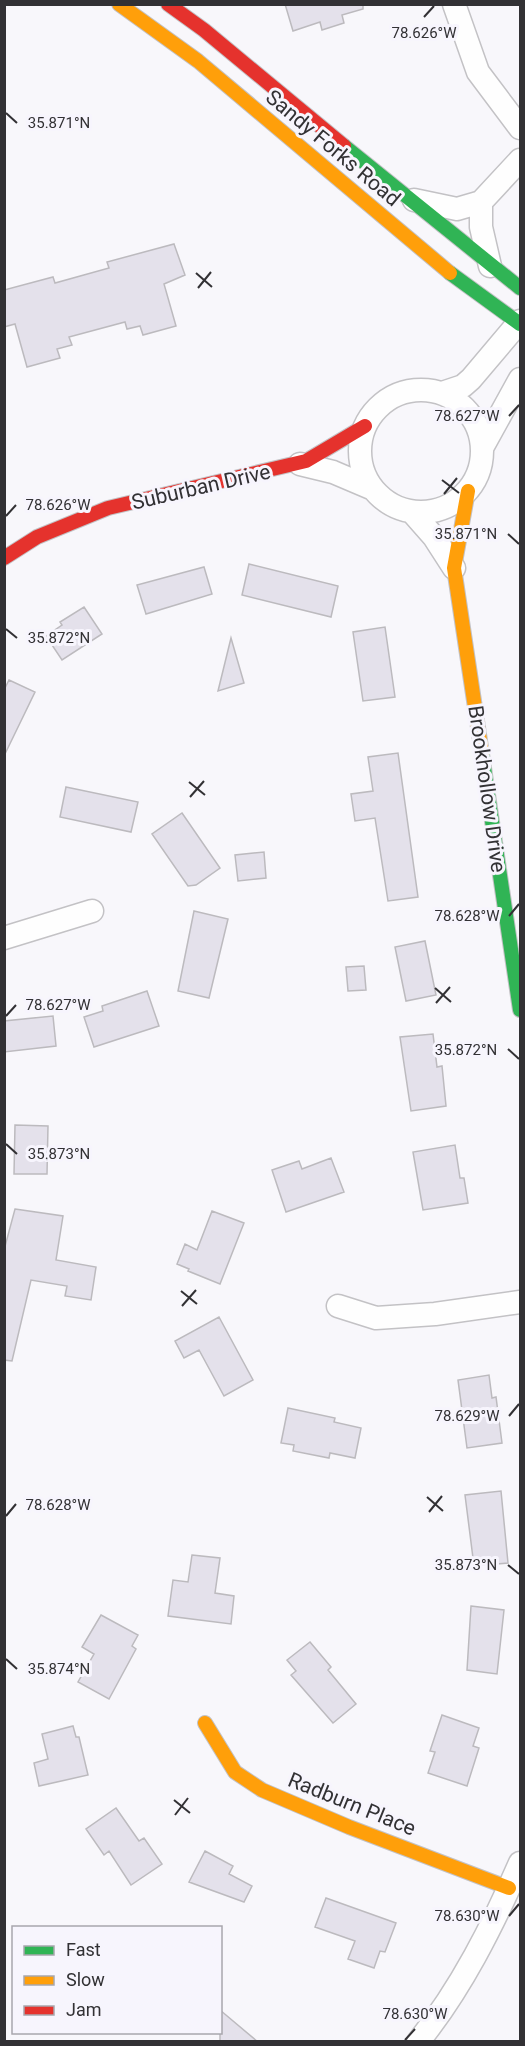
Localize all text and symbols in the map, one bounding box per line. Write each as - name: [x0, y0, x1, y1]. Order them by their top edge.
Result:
- text: 78.626°W: [391, 24, 457, 42]
- street label: Sandy Forks Road: [261, 85, 405, 211]
- text: 35.871°N: [28, 114, 90, 132]
- text: 78.627°W: [434, 407, 500, 425]
- street label: Suburban Drive: [129, 459, 273, 515]
- text: 78.626°W: [25, 496, 91, 514]
- text: 35.871°N: [435, 525, 497, 543]
- text: 35.872°N: [28, 629, 90, 647]
- street label: Brookhollow Drive: [463, 704, 511, 874]
- text: 78.628°W: [434, 907, 500, 925]
- text: 78.627°W: [25, 996, 91, 1014]
- text: 35.872°N: [435, 1041, 497, 1059]
- text: 35.873°N: [28, 1145, 90, 1163]
- text: 78.629°W: [434, 1407, 500, 1425]
- text: 78.628°W: [25, 1496, 91, 1514]
- text: 35.873°N: [435, 1556, 497, 1574]
- text: 35.874°N: [28, 1660, 90, 1678]
- street label: Radburn Place: [285, 1768, 419, 1840]
- text: 78.630°W: [434, 1907, 500, 1925]
- legend: [12, 1926, 222, 2034]
- text: Fast: [66, 1939, 101, 1960]
- text: Slow: [66, 1969, 105, 1990]
- text: Jam: [66, 1999, 102, 2020]
- text: 78.630°W: [382, 2005, 448, 2023]

